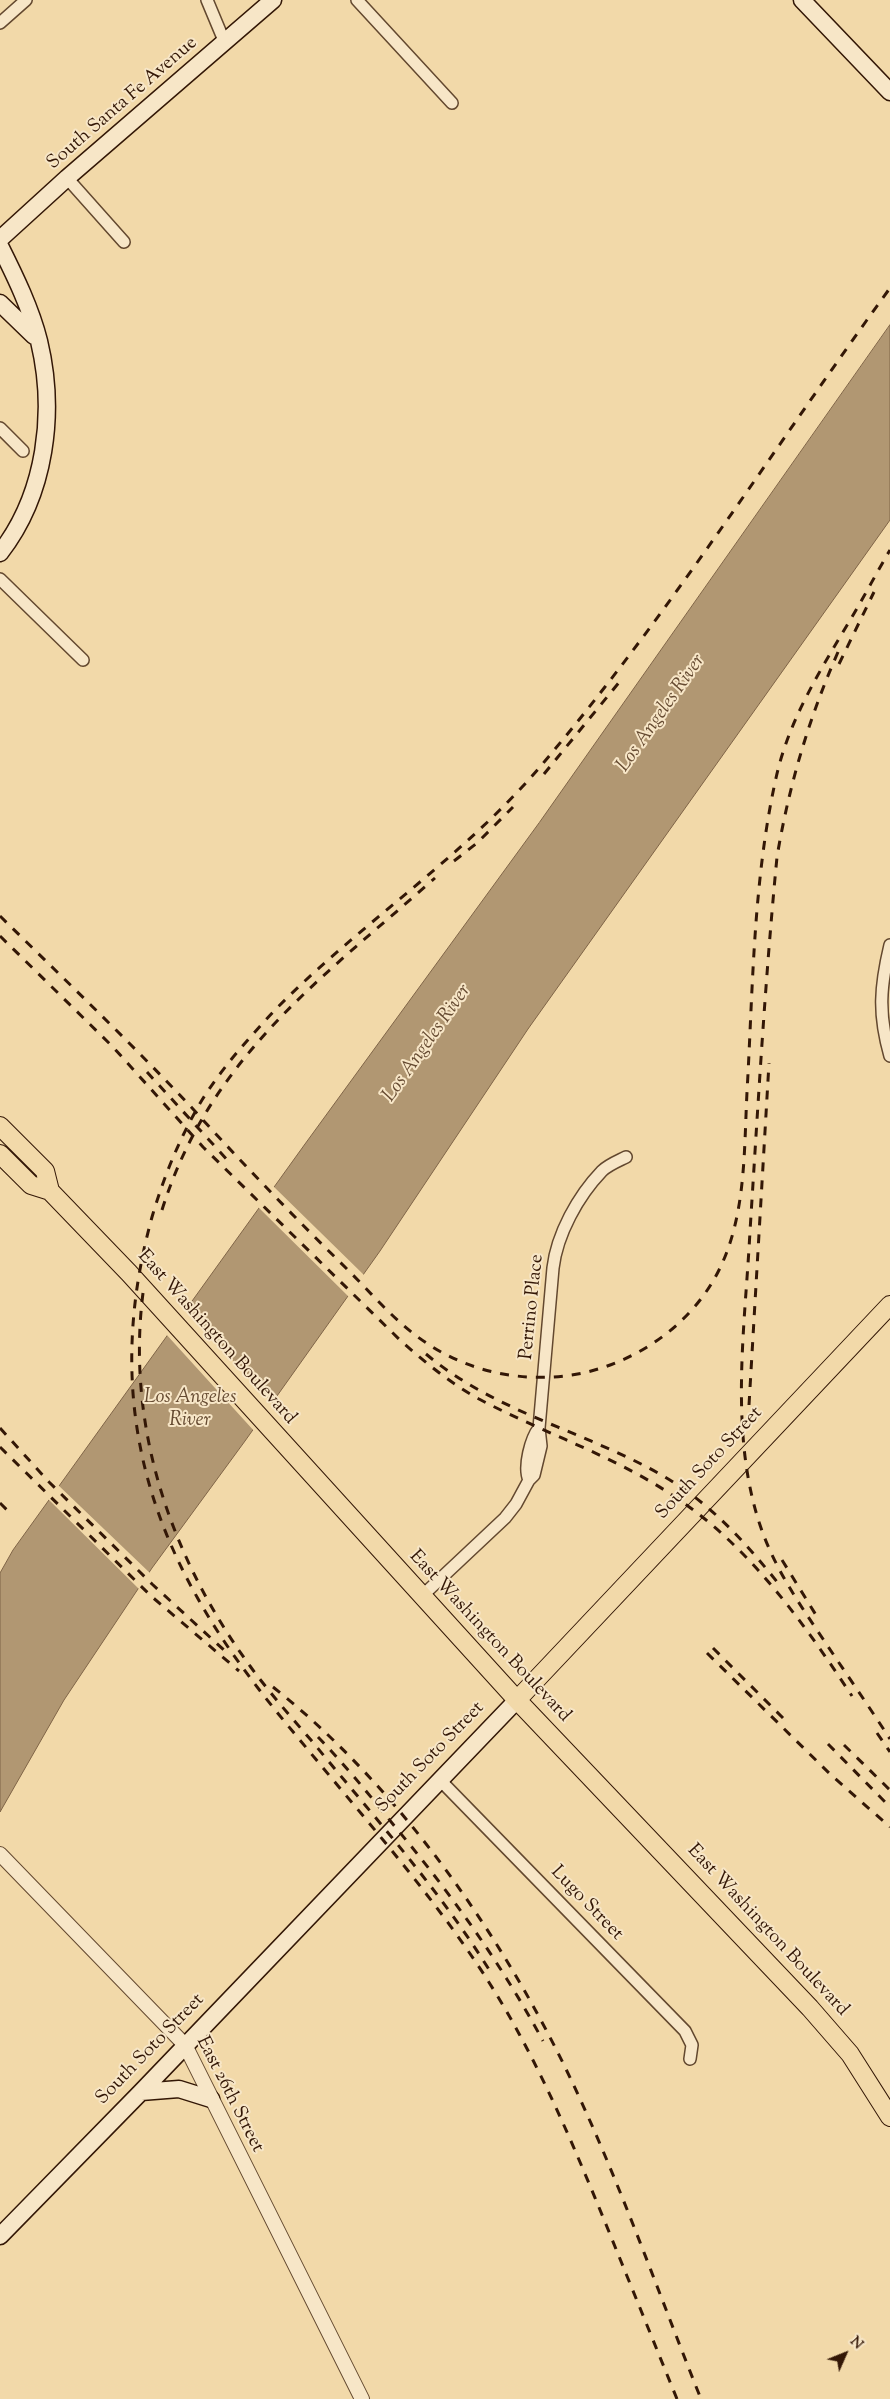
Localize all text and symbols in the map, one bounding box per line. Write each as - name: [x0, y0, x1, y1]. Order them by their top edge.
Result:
- street label: South Santa Fe Avenue: [43, 33, 203, 175]
- water label: Los Angeles River: [613, 651, 711, 777]
- water label: Los Angeles River: [379, 981, 477, 1107]
- street label: East Washington Boulevard: [132, 1246, 300, 1430]
- street label: Perrino Place: [516, 1253, 550, 1361]
- water label: Los Angeles River: [144, 1387, 236, 1434]
- street label: South Soto Street: [652, 1403, 768, 1525]
- street label: East Washington Boulevard: [403, 1546, 575, 1728]
- street label: South Soto Street: [372, 1698, 490, 1818]
- street label: East Washington Boulevard: [681, 1840, 853, 2022]
- street label: Lugo Street: [545, 1862, 627, 1946]
- street label: South Soto Street: [92, 1990, 210, 2110]
- street label: East 26th Street: [190, 2033, 268, 2157]
- north arrow: [820, 2329, 870, 2379]
- text: N: [845, 2333, 867, 2355]

